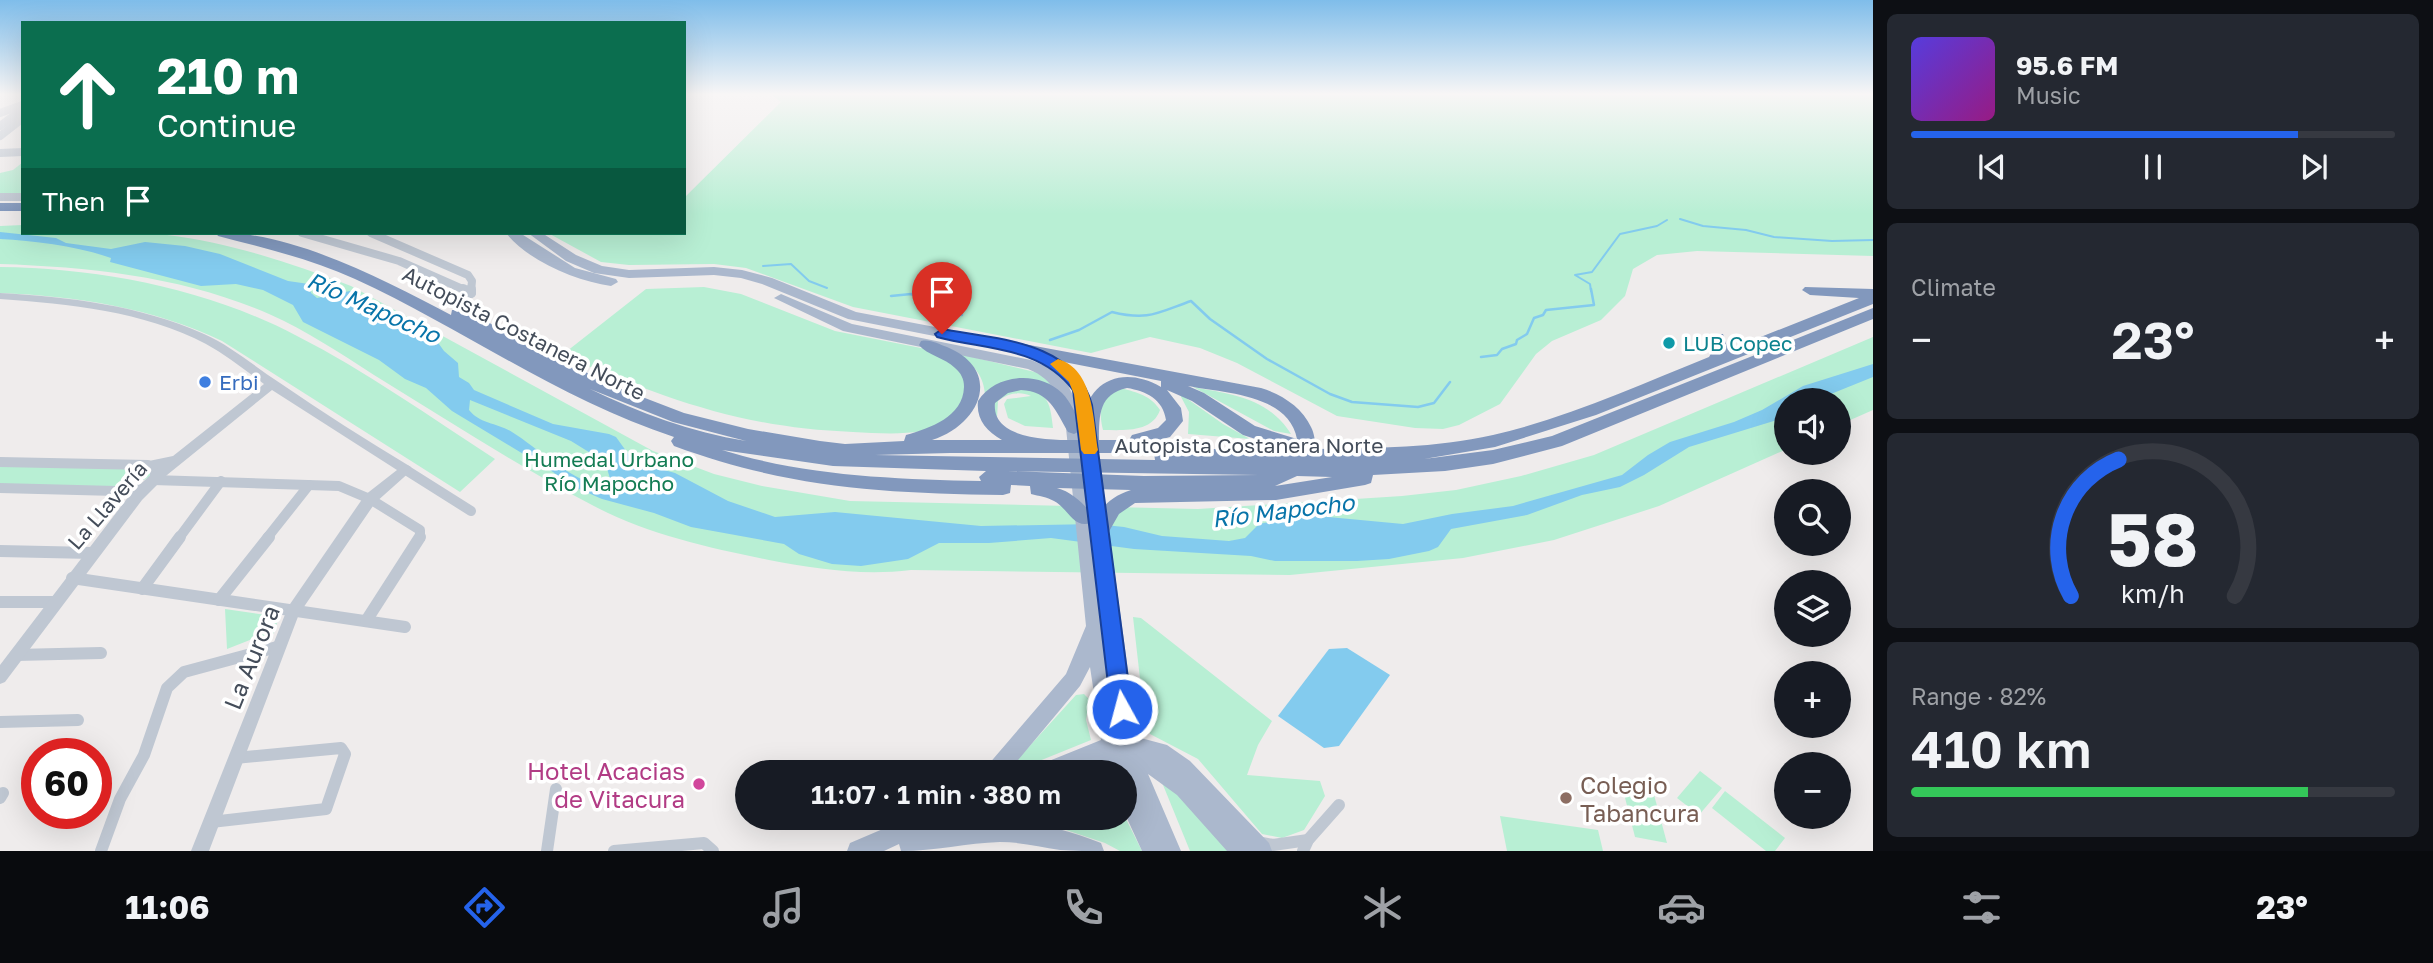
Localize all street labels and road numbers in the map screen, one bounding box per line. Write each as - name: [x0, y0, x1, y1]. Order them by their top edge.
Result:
- street label: Autopista Costanera Norte: [398, 260, 650, 406]
- street label: Autopista Costanera Norte: [1115, 432, 1383, 458]
- street label: La Llavería: [62, 456, 152, 554]
- street label: La Aurora: [217, 601, 285, 713]

